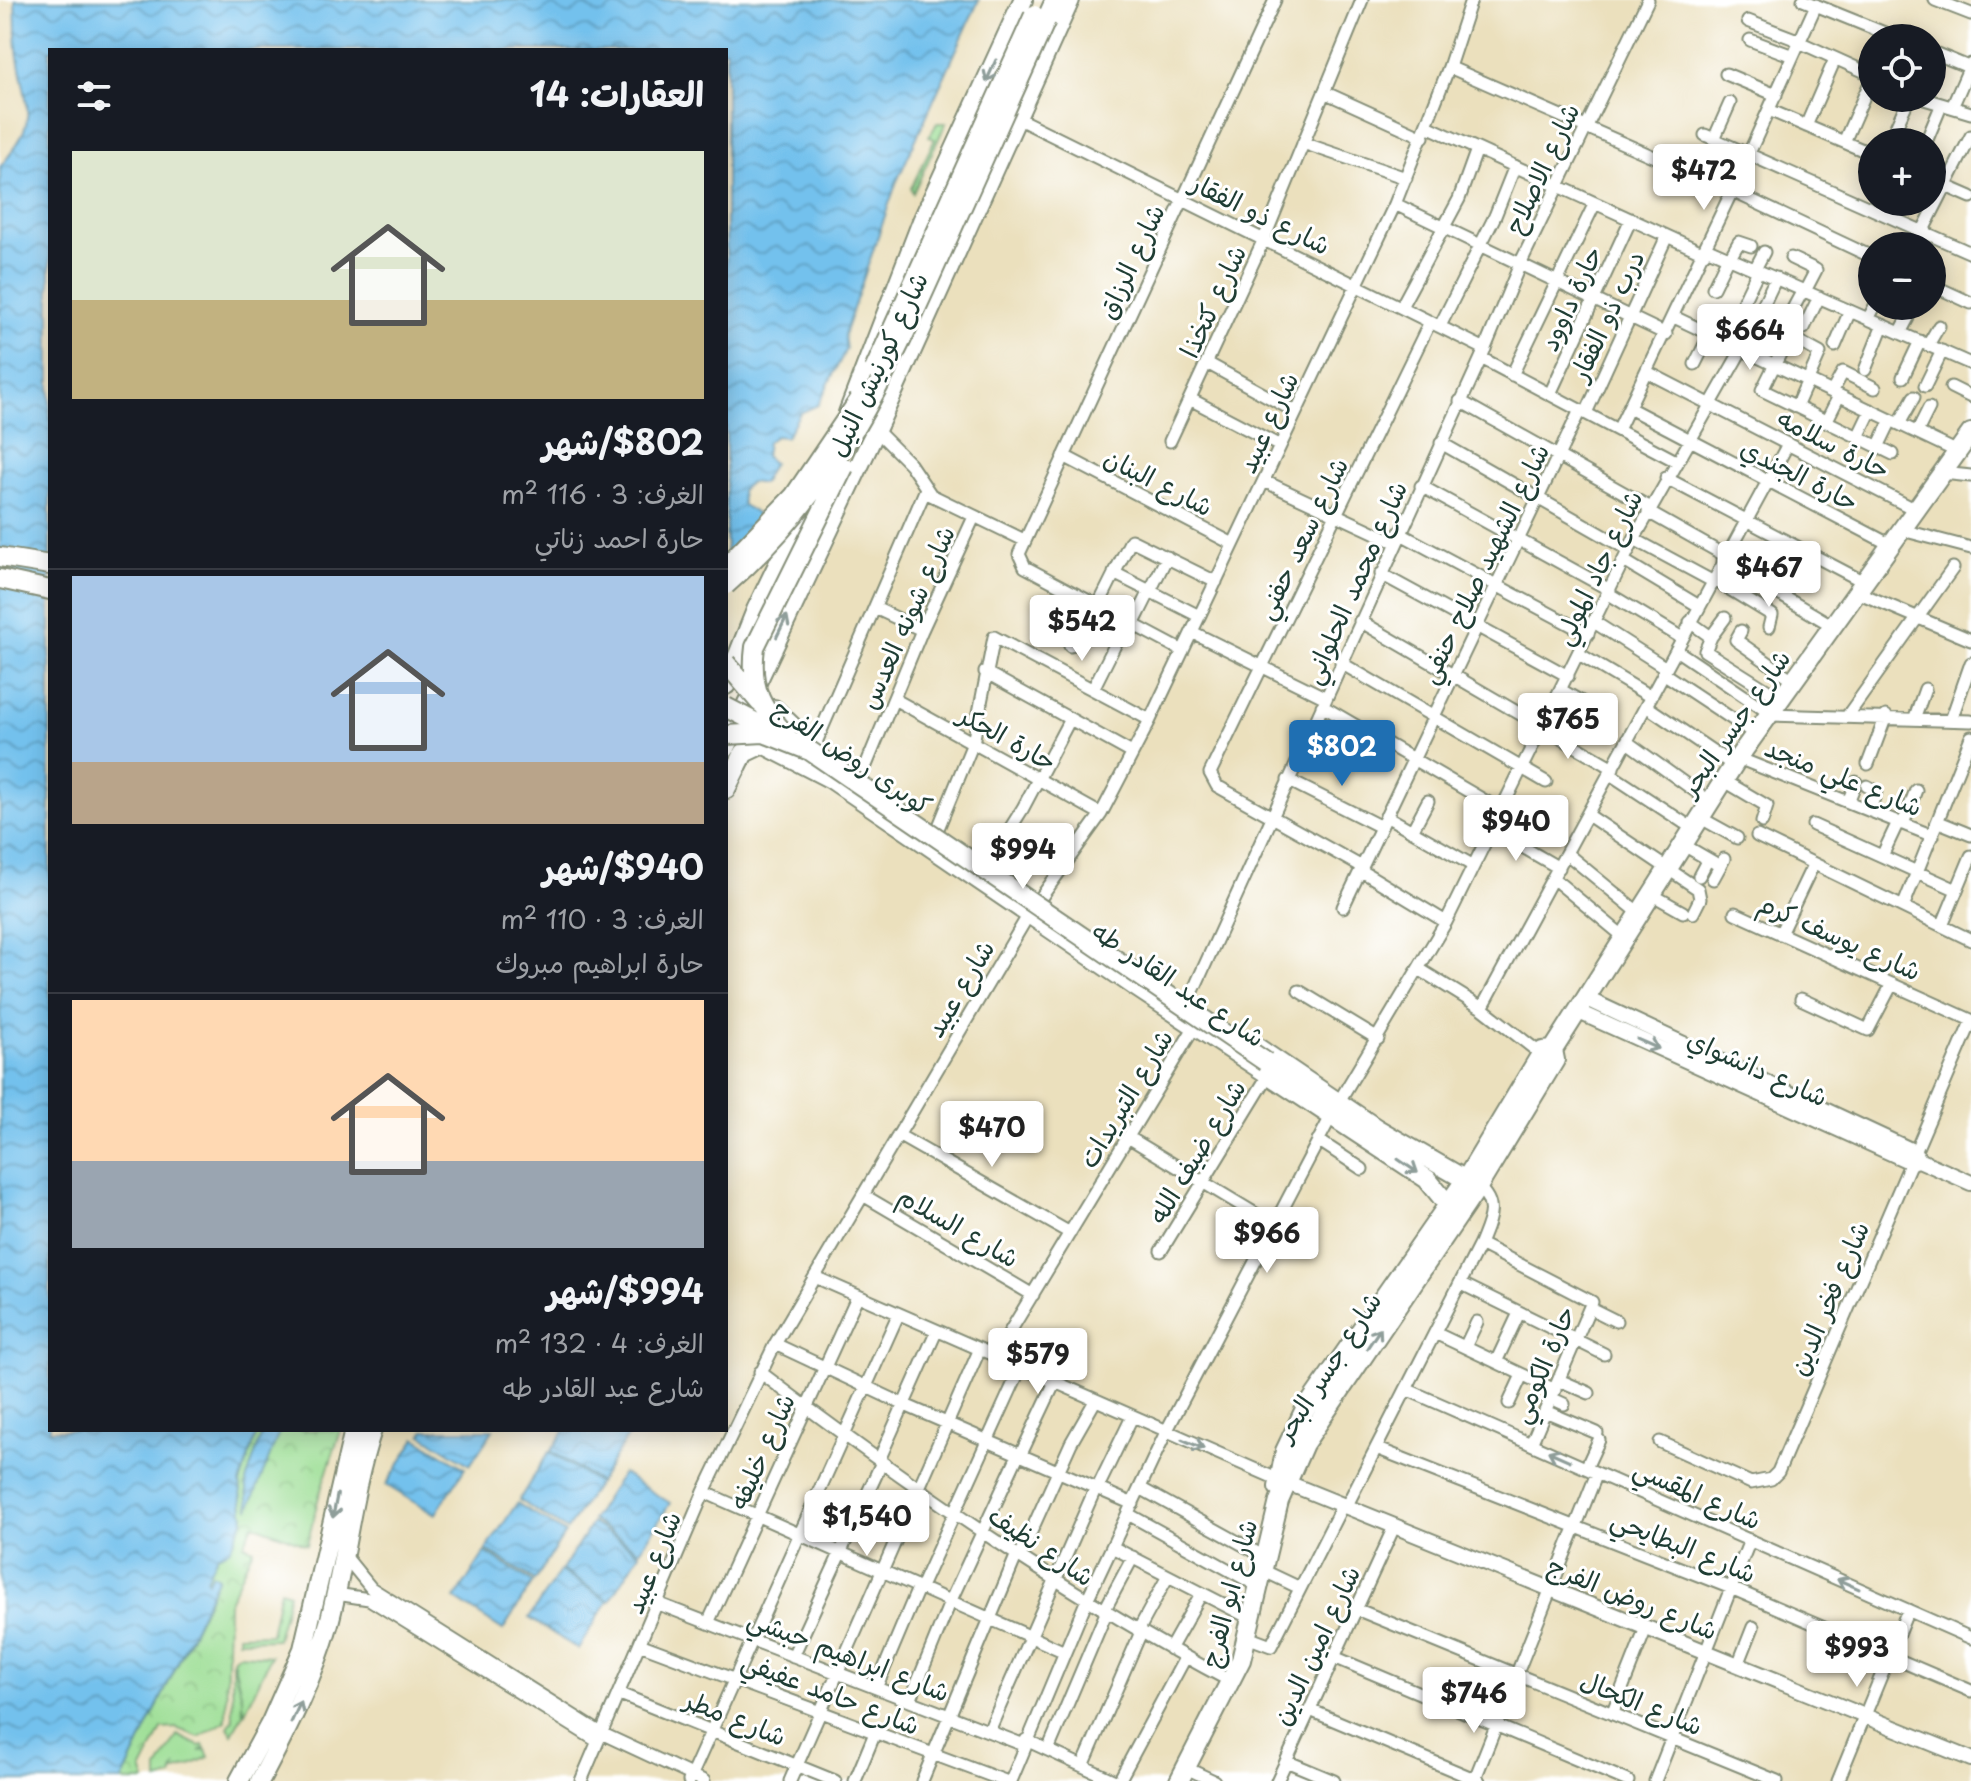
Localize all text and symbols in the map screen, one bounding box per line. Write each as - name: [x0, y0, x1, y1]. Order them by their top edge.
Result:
- map controls: [1858, 24, 1946, 320]
- button: locate: [1858, 24, 1946, 112]
- one-way arrow: [983, 59, 998, 83]
- text: العقارات: 14: [530, 67, 704, 119]
- icon: filters: [72, 74, 116, 118]
- street label: شارع الاصلاح: [1494, 96, 1588, 240]
- button: +: [1858, 128, 1946, 216]
- pin: $472: [1657, 144, 1751, 212]
- text: $472: [1671, 150, 1737, 189]
- street label: شارع ذو الفقار: [1183, 162, 1337, 264]
- street label: شارع الرزاق: [1086, 197, 1174, 325]
- icon: home: [316, 203, 460, 347]
- button: −: [1858, 232, 1946, 320]
- street label: شارع كتخذا: [1169, 238, 1255, 364]
- street label: حارة داوود: [1529, 239, 1611, 357]
- street label: درب ذو الفقار: [1558, 243, 1653, 389]
- street label: شارع كورنيش النيل: [817, 265, 937, 463]
- pin: $664: [1703, 304, 1797, 372]
- text: $664: [1715, 310, 1785, 349]
- street label: شارع عبيد: [1227, 365, 1307, 479]
- street label: حارة سلامه: [1771, 398, 1897, 488]
- text: $802/شهر: [542, 415, 704, 467]
- street label: حارة الجندي: [1734, 428, 1866, 521]
- street label: شارع الشهيد صلاح حنفي: [1408, 436, 1563, 692]
- street label: شارع البنان: [1098, 437, 1220, 525]
- street label: شارع سعد حفني: [1245, 450, 1362, 628]
- text: الغرف: 3 · 116 m²: [501, 474, 704, 513]
- street label: شارع محمد الحلواني: [1292, 474, 1421, 692]
- street label: شارع جاد المولي: [1543, 483, 1656, 653]
- text: حارة احمد زناتي: [535, 518, 704, 557]
- street label: شارع شونه العدس: [848, 519, 964, 715]
- pin: $467: [1722, 541, 1816, 609]
- text: $467: [1736, 547, 1802, 586]
- pin: $542: [1035, 595, 1129, 663]
- text: $542: [1048, 601, 1116, 640]
- one-way arrow: [775, 615, 790, 639]
- icon: home: [316, 628, 460, 772]
- street label: شارع جسر البحر: [1668, 640, 1799, 805]
- street label: كوبرى روض الفرج: [765, 688, 941, 824]
- street label: حارة الحكر: [950, 693, 1064, 780]
- pin: $765: [1521, 693, 1615, 761]
- text: $765: [1536, 699, 1600, 738]
- pin: $802: [1295, 720, 1389, 788]
- text: $802: [1307, 726, 1377, 765]
- street label: شارع علي منجد: [1758, 727, 1929, 830]
- pin: $940: [1469, 795, 1563, 863]
- text: $940: [1481, 801, 1551, 840]
- pin: $994: [976, 823, 1070, 891]
- text: $994: [990, 829, 1056, 868]
- text: $940/شهر: [543, 840, 704, 892]
- street label: شارع يوسف كرم: [1751, 883, 1928, 991]
- text: الغرف: 3 · 110 m²: [500, 899, 704, 938]
- street label: شارع عبد القادر طه: [1084, 910, 1274, 1056]
- street label: شارع عبيد: [915, 932, 1003, 1044]
- text: حارة ابراهيم مبروك: [496, 943, 704, 982]
- street label: شارع دانشواي: [1681, 1019, 1835, 1116]
- street label: شارع التبريدات: [1068, 1021, 1182, 1175]
- one-way arrow: [1635, 1037, 1660, 1052]
- icon: home: [316, 1052, 460, 1196]
- street label: شارع ضيف الله: [1137, 1071, 1255, 1231]
- pin: $470: [945, 1101, 1039, 1169]
- text: $470: [958, 1107, 1026, 1146]
- one-way arrow: [1397, 1158, 1419, 1174]
- street label: شارع السلام: [890, 1176, 1027, 1278]
- pin: $966: [1220, 1207, 1314, 1275]
- text: $966: [1234, 1213, 1300, 1252]
- street label: شارع فخر الدين: [1778, 1215, 1878, 1381]
- text: $994/شهر: [547, 1264, 704, 1316]
- street label: شارع جسر البحر: [1263, 1283, 1390, 1450]
- street label: حارة الكومي: [1500, 1299, 1589, 1431]
- text: الغرف: 4 · 132 m²: [495, 1323, 704, 1362]
- one-way arrow: [1366, 1327, 1382, 1350]
- pin: $579: [991, 1328, 1085, 1396]
- text: $579: [1006, 1334, 1070, 1373]
- text: شارع عبد القادر طه: [502, 1367, 704, 1406]
- street label: شارع خليفه: [718, 1387, 804, 1515]
- one-way arrow: [1181, 1437, 1205, 1452]
- street label: شارع المقسي: [1626, 1447, 1768, 1543]
- one-way arrow: [1548, 1448, 1572, 1463]
- pin: $1,540: [802, 1490, 932, 1558]
- one-way arrow: [327, 1492, 342, 1518]
- street label: شارع نظيف: [981, 1495, 1103, 1595]
- text: $1,540: [822, 1496, 912, 1535]
- street label: شارع البطايحي: [1604, 1498, 1762, 1596]
- street label: شارع عبيد: [614, 1505, 690, 1619]
- street label: شارع ابو الفرج: [1189, 1515, 1267, 1671]
- street label: شارع روض الفرج: [1542, 1545, 1724, 1649]
- street label: شارع امين الدين: [1261, 1559, 1369, 1731]
- one-way arrow: [1837, 1575, 1861, 1590]
- street label: شارع ابراهيم حبشي: [740, 1597, 956, 1715]
- pin: $993: [1810, 1621, 1904, 1689]
- text: $993: [1825, 1627, 1889, 1666]
- street label: شارع حامد عفيفي: [734, 1640, 926, 1749]
- street label: شارع الكحال: [1575, 1660, 1709, 1744]
- pin: $746: [1427, 1667, 1521, 1735]
- text: $746: [1441, 1673, 1507, 1712]
- street label: شارع مطر: [678, 1678, 793, 1755]
- one-way arrow: [289, 1700, 304, 1724]

